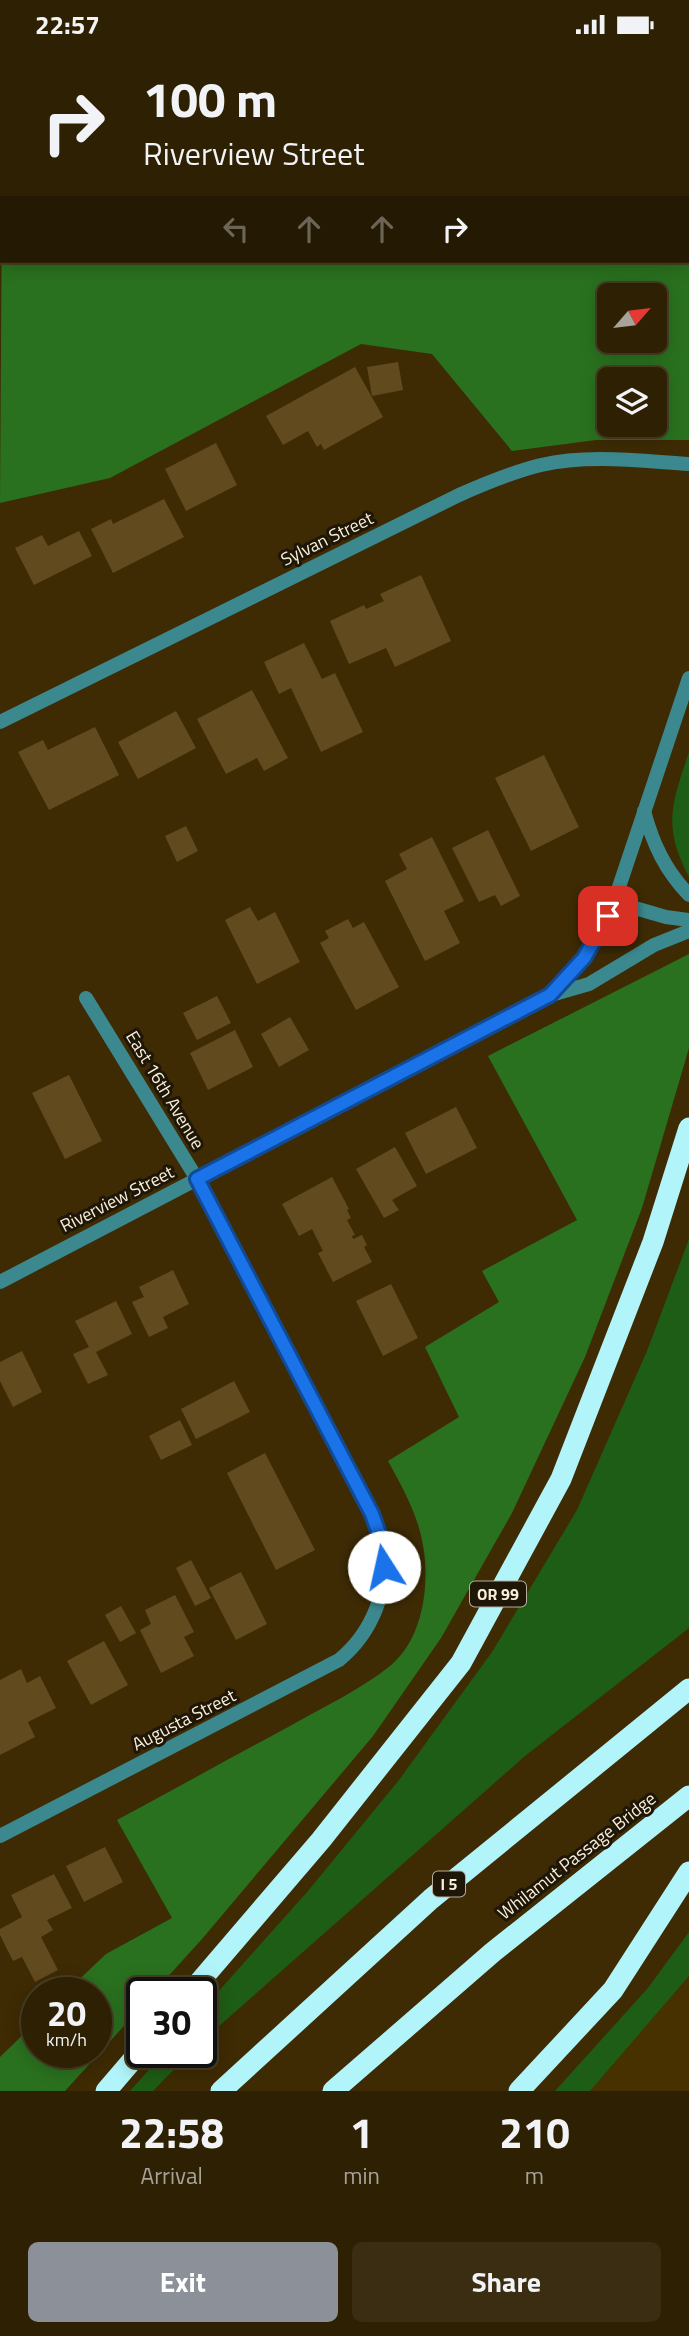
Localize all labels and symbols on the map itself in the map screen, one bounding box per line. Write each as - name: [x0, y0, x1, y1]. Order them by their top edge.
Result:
- north arrow: [597, 283, 667, 353]
- street label: Sylvan Street: [276, 504, 378, 573]
- pin: [578, 886, 638, 946]
- street label: East 16th Avenue: [119, 1025, 212, 1154]
- street label: Riverview Street: [55, 1158, 179, 1239]
- position arrow: [347, 1530, 421, 1604]
- road number: OR 99: [470, 1581, 526, 1607]
- street label: Augusta Street: [127, 1682, 241, 1757]
- street label: Whilamut Passage Bridge: [492, 1785, 662, 1926]
- road number: I 5: [433, 1872, 465, 1897]
- speed limit sign: 30: [126, 1977, 217, 2068]

